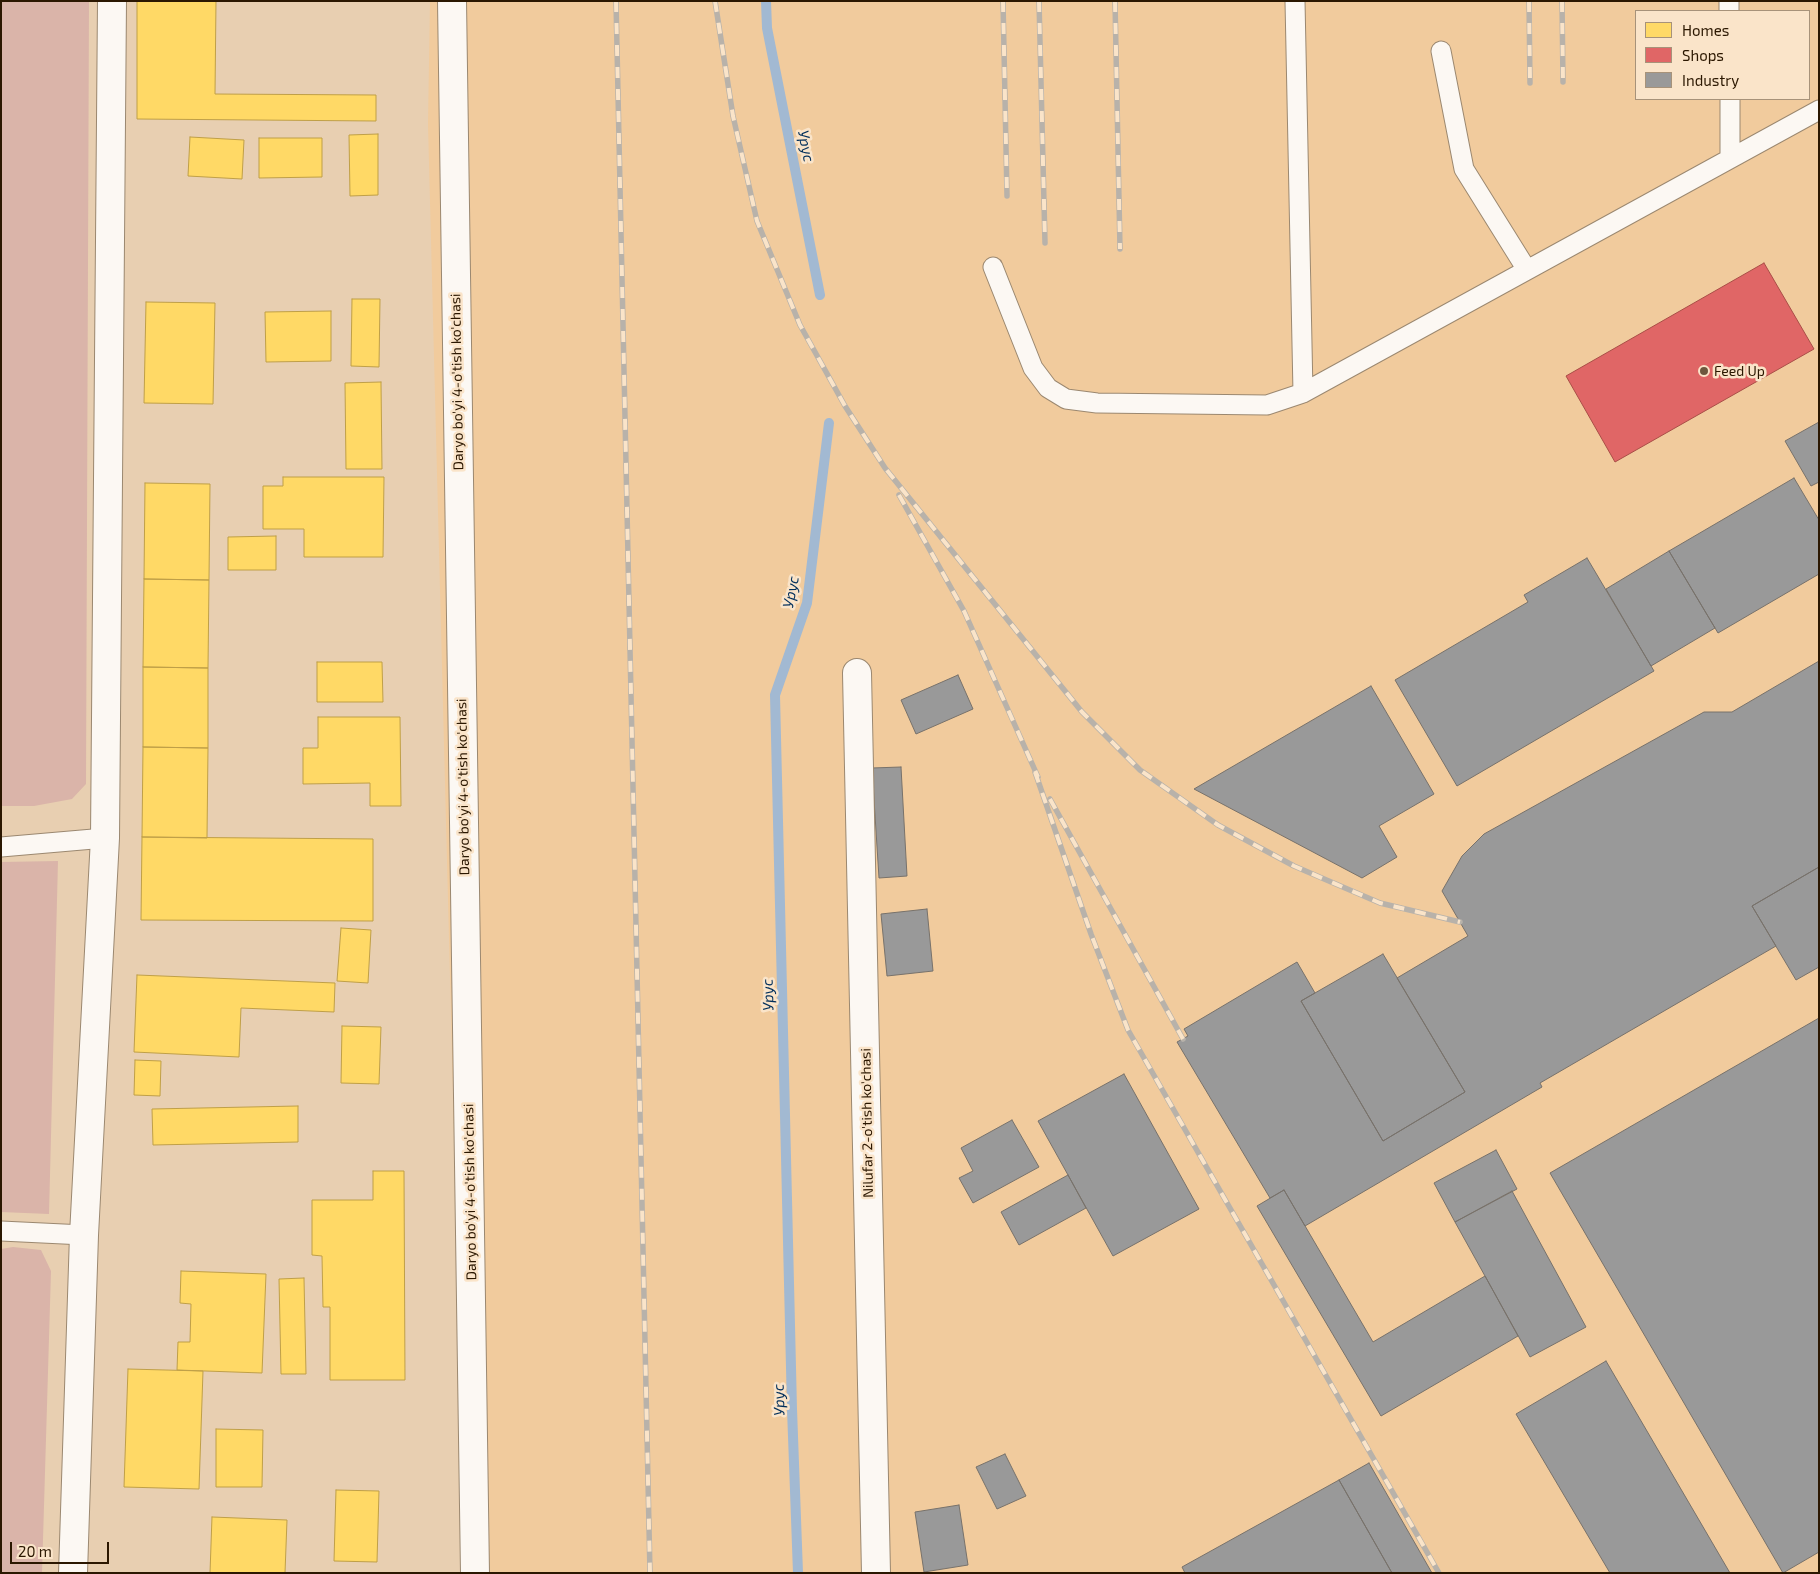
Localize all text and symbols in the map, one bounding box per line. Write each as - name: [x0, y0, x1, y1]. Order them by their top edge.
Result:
- legend: [1635, 10, 1810, 100]
- text: Homes: [1682, 21, 1729, 39]
- text: Shops: [1682, 46, 1724, 64]
- text: Industry: [1682, 71, 1739, 89]
- water label: Урус: [794, 129, 818, 163]
- street label: Daryo bo'yi 4-o'tish ko'chasi: [447, 293, 467, 471]
- place label: Feed Up: [1714, 363, 1765, 379]
- marker: Feed Up: [1698, 365, 1710, 377]
- water label: Урус: [779, 575, 803, 609]
- street label: Daryo bo'yi 4-o'tish ko'chasi: [453, 698, 473, 876]
- water label: Урус: [758, 979, 778, 1011]
- street label: Nilufar 2-o'tish ko'chasi: [857, 1048, 877, 1198]
- street label: Daryo bo'yi 4-o'tish ko'chasi: [460, 1103, 480, 1281]
- water label: Урус: [769, 1384, 789, 1416]
- scale bar: [12, 1532, 111, 1564]
- text: 20 m: [18, 1542, 52, 1560]

